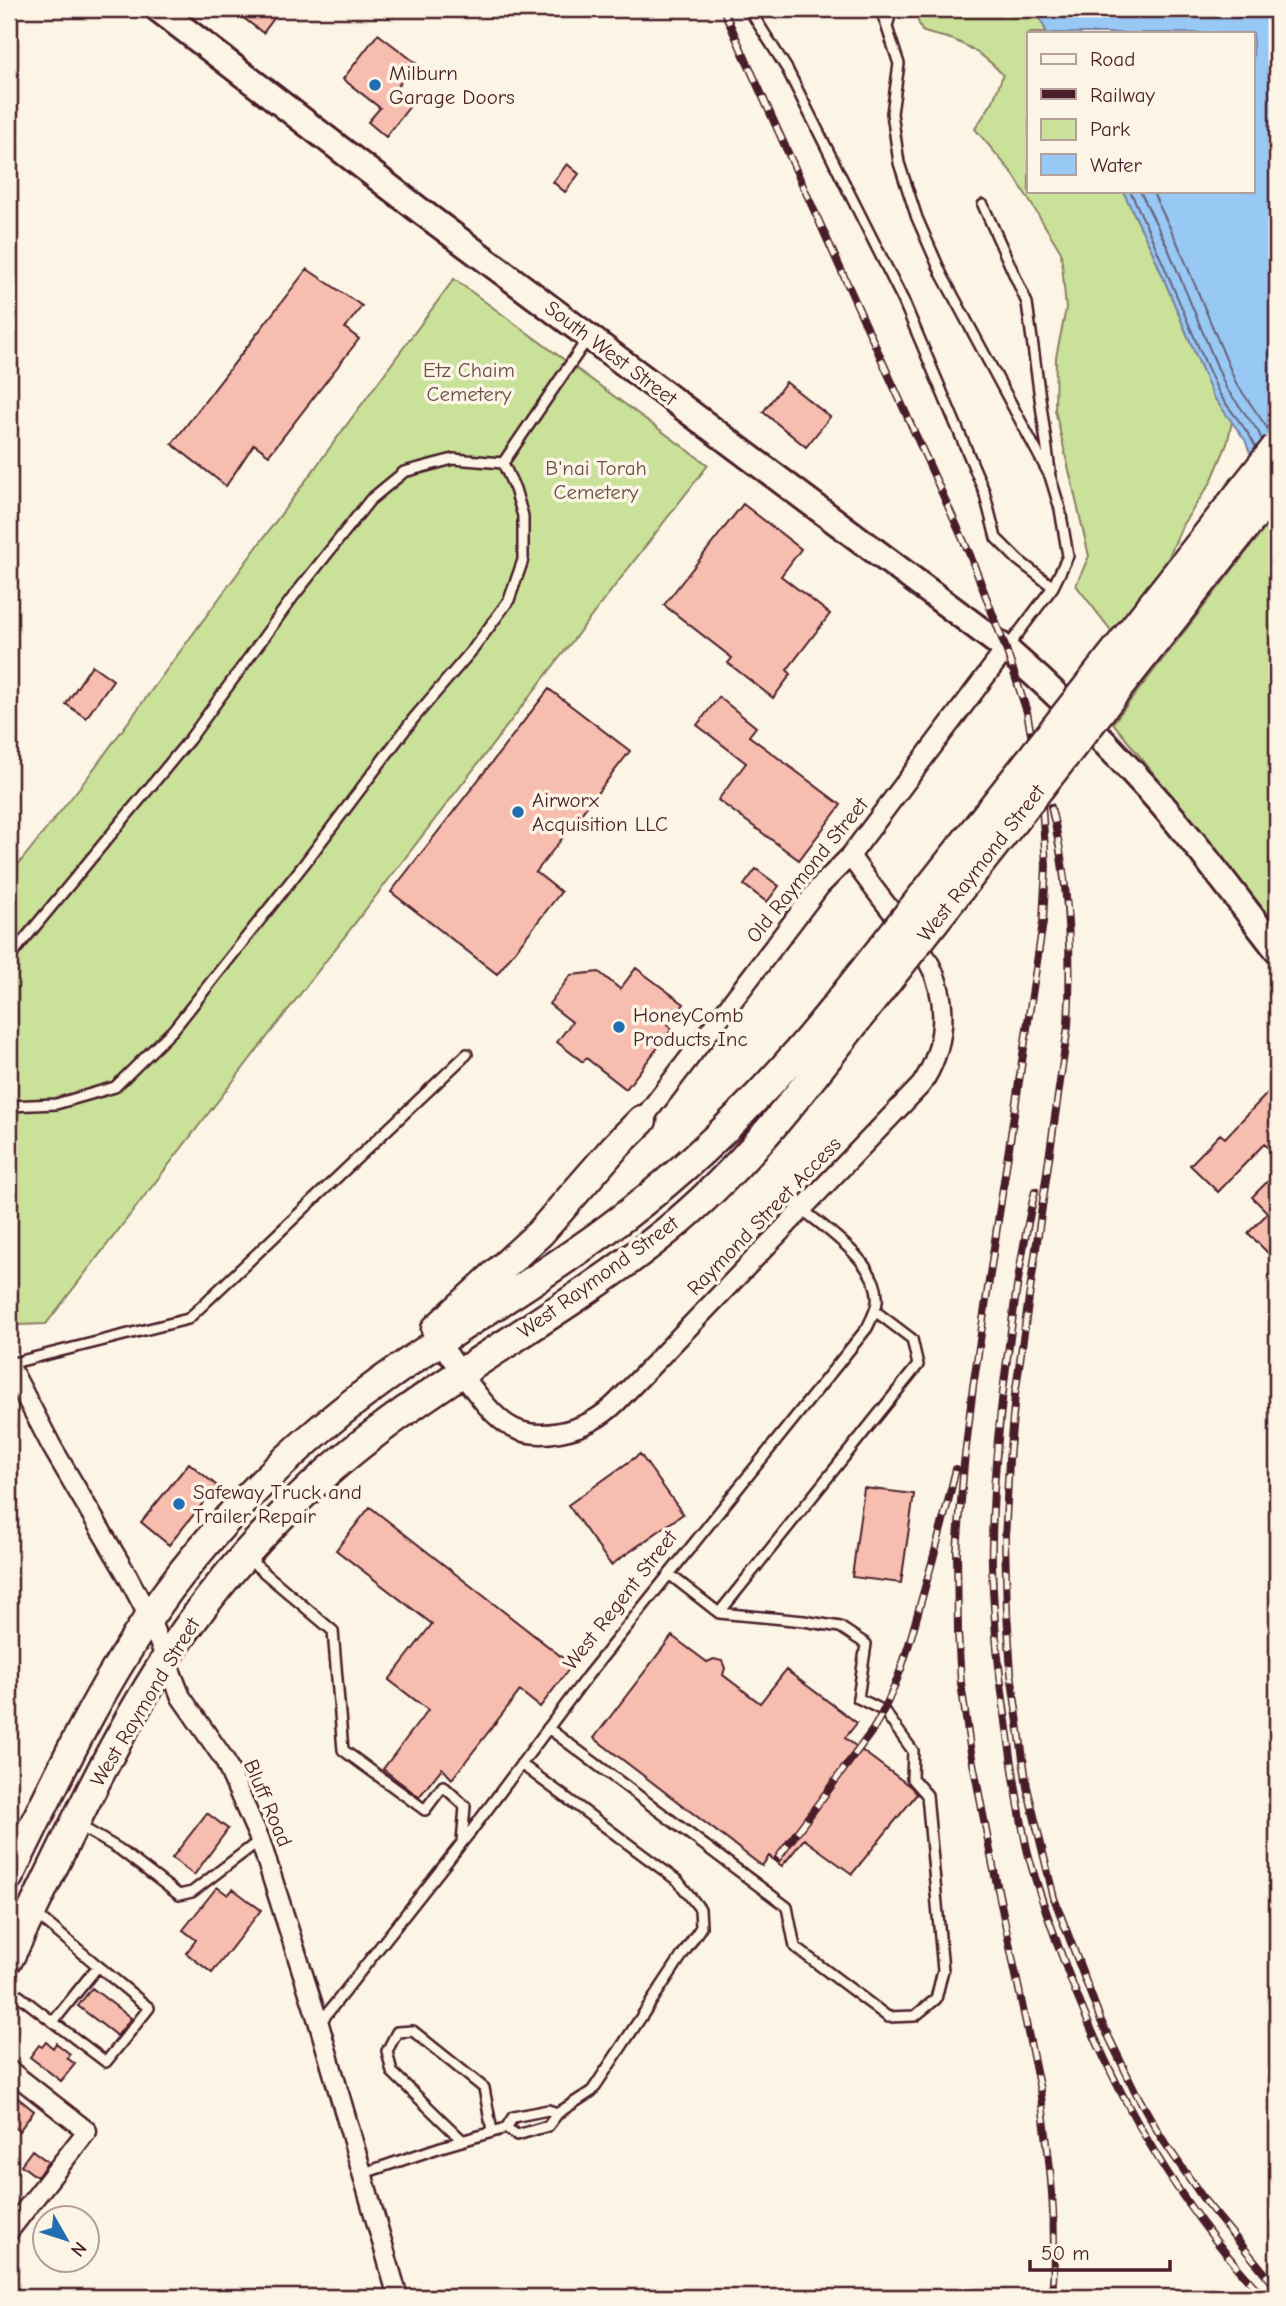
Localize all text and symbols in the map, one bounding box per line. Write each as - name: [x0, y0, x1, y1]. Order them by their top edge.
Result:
- legend: [1027, 32, 1254, 192]
- text: Road: [1090, 47, 1135, 71]
- place label: Milburn Garage Doors: [389, 61, 515, 109]
- marker: Milburn Garage Doors: [367, 77, 383, 93]
- text: Railway: [1090, 83, 1155, 107]
- text: Park: [1090, 117, 1130, 141]
- text: Water: [1090, 153, 1143, 177]
- street label: South West Street: [540, 295, 683, 411]
- park label: Etz Chaim Cemetery: [423, 358, 515, 406]
- park label: B'nai Torah Cemetery: [545, 456, 647, 504]
- street label: West Raymond Street: [912, 779, 1050, 946]
- place label: Airworx Acquisition LLC: [532, 788, 668, 836]
- street label: Old Raymond Street: [741, 792, 873, 947]
- marker: Airworx Acquisition LLC: [510, 804, 526, 820]
- place label: HoneyComb Products Inc: [633, 1003, 748, 1051]
- marker: HoneyComb Products Inc: [611, 1019, 627, 1035]
- street label: Raymond Street Access: [682, 1132, 846, 1300]
- street label: West Raymond Street: [513, 1210, 684, 1343]
- place label: Safeway Truck and Trailer Repair: [193, 1480, 362, 1528]
- marker: Safeway Truck and Trailer Repair: [171, 1496, 187, 1512]
- street label: West Regent Street: [558, 1525, 683, 1675]
- street label: West Raymond Street: [85, 1613, 205, 1791]
- street label: Bluff Road: [239, 1756, 297, 1850]
- north arrow: [32, 2204, 102, 2274]
- scale bar: [1030, 2229, 1170, 2273]
- text: N: [66, 2237, 91, 2261]
- text: 50 m: [1041, 2241, 1090, 2265]

